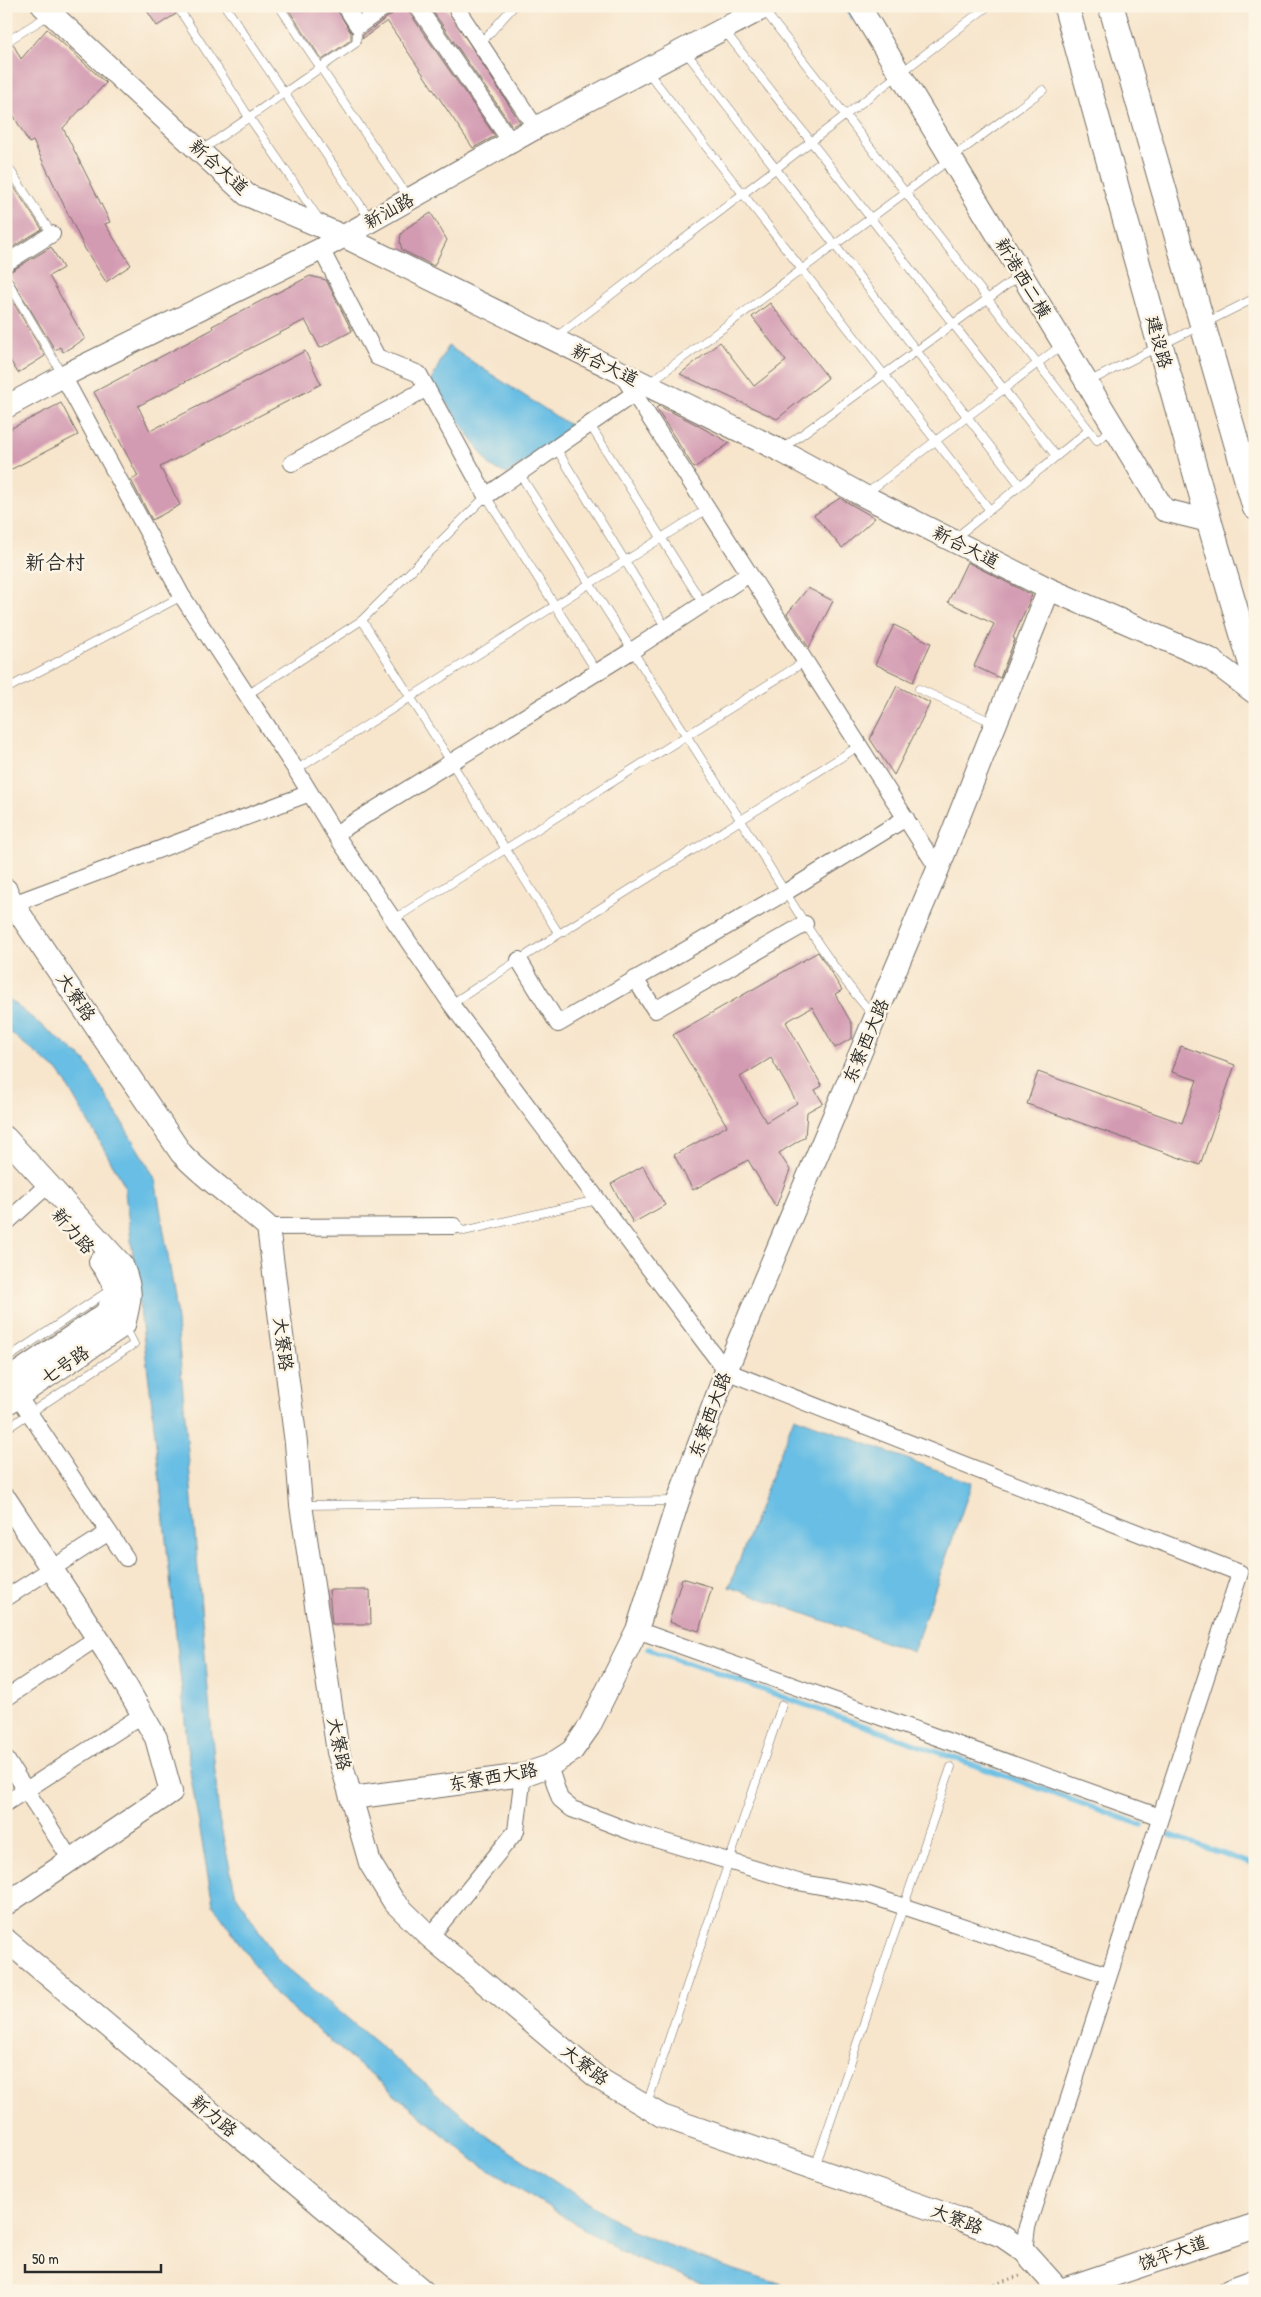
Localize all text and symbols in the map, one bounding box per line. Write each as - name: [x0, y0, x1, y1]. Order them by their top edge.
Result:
- street label: 新合大道: [184, 133, 254, 200]
- street label: 新汕路: [359, 187, 418, 235]
- street label: 新港西二横: [990, 233, 1057, 323]
- street label: 建设路: [1140, 313, 1179, 371]
- street label: 新合大道: [567, 338, 643, 392]
- street label: 新合大道: [928, 519, 1004, 574]
- district label: 新合村: [25, 548, 85, 575]
- street label: 大寮路: [51, 967, 102, 1026]
- street label: 东寮西大路: [836, 994, 895, 1087]
- street label: 新力路: [46, 1202, 101, 1259]
- street label: 大寮路: [268, 1316, 299, 1372]
- street label: 七号路: [35, 1339, 94, 1390]
- street label: 东寮西大路: [682, 1368, 737, 1461]
- street label: 大寮路: [322, 1715, 357, 1773]
- street label: 东寮西大路: [446, 1756, 539, 1797]
- street label: 大寮路: [556, 2038, 614, 2091]
- street label: 新力路: [186, 2089, 243, 2143]
- street label: 大寮路: [927, 2197, 987, 2240]
- street label: 饶平大道: [1135, 2229, 1211, 2276]
- scale bar: [25, 2242, 161, 2274]
- text: 50 m: [32, 2248, 59, 2269]

